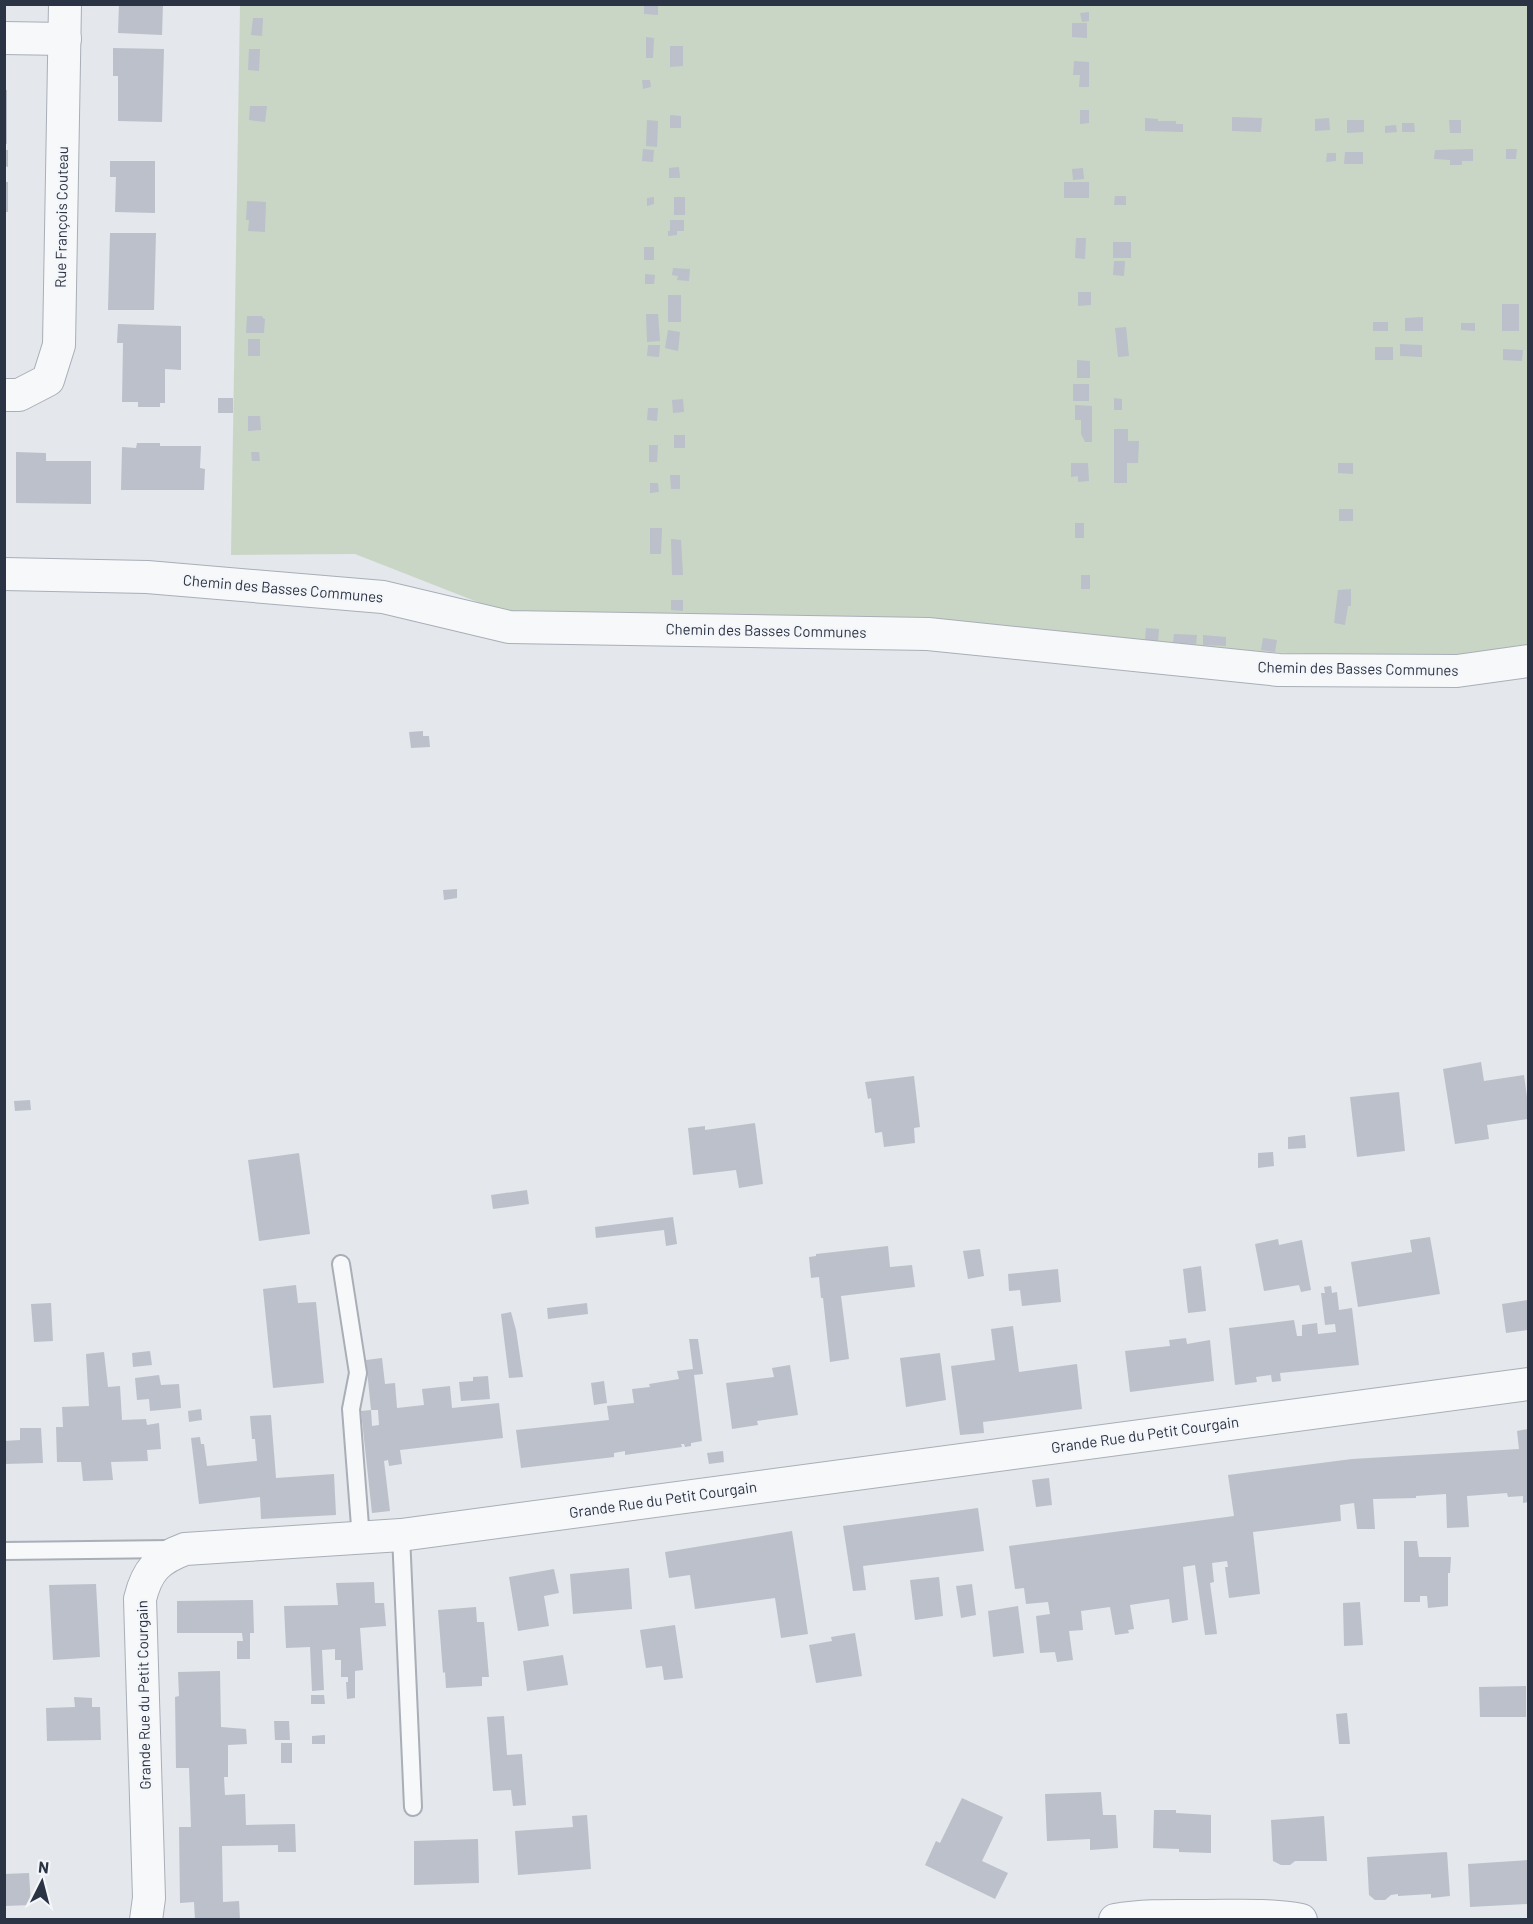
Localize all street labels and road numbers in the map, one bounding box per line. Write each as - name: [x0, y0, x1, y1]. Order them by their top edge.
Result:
- street label: Rue François Couteau: [51, 146, 71, 288]
- street label: Chemin des Basses Communes: [182, 570, 384, 606]
- street label: Chemin des Basses Communes: [665, 619, 867, 641]
- street label: Chemin des Basses Communes: [1257, 657, 1459, 679]
- street label: Grande Rue du Petit Courgain: [1050, 1412, 1240, 1456]
- street label: Grande Rue du Petit Courgain: [568, 1477, 758, 1521]
- street label: Grande Rue du Petit Courgain: [132, 1600, 154, 1790]

